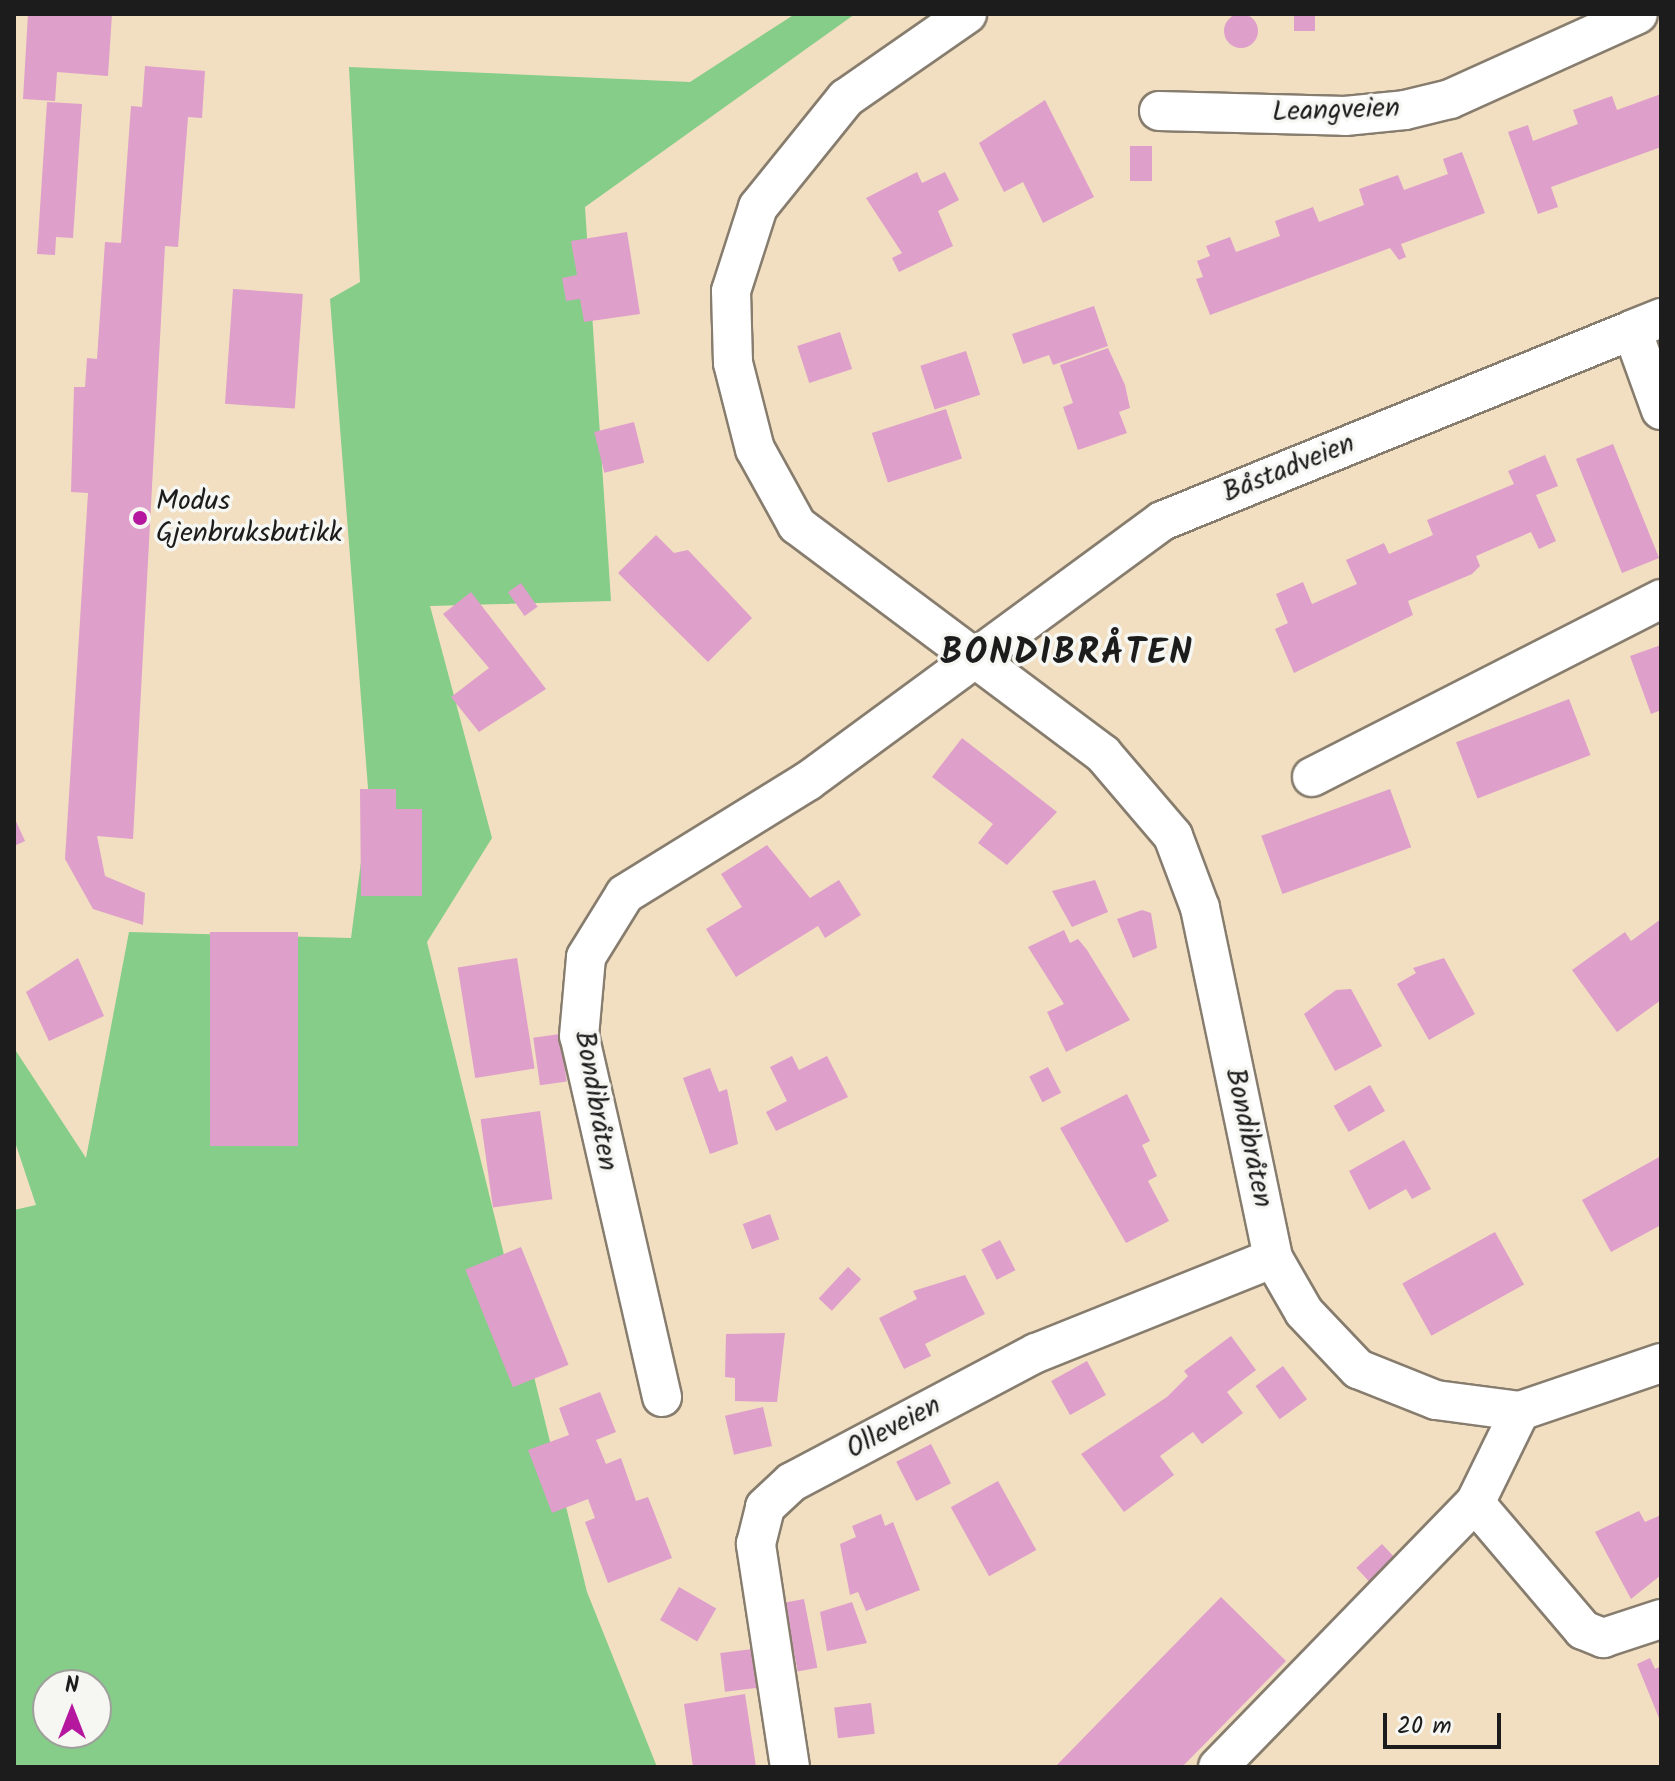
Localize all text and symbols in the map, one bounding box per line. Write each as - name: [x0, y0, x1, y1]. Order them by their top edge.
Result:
- street label: Leangveien: [1272, 92, 1400, 130]
- street label: Båstadveien: [1218, 427, 1360, 511]
- place label: Modus Gjenbruksbutikk: [156, 485, 342, 551]
- marker: Modus Gjenbruksbutikk: [131, 509, 149, 527]
- district label: BONDIBRÅTEN: [940, 632, 1194, 676]
- street label: Bondibråten: [566, 1028, 624, 1174]
- street label: Bondibråten: [1217, 1065, 1279, 1211]
- street label: Olleveien: [841, 1389, 947, 1467]
- north arrow: [32, 1669, 112, 1749]
- text: N: [65, 1669, 79, 1704]
- scale bar: [1387, 1697, 1505, 1747]
- text: 20 m: [1397, 1707, 1452, 1746]

